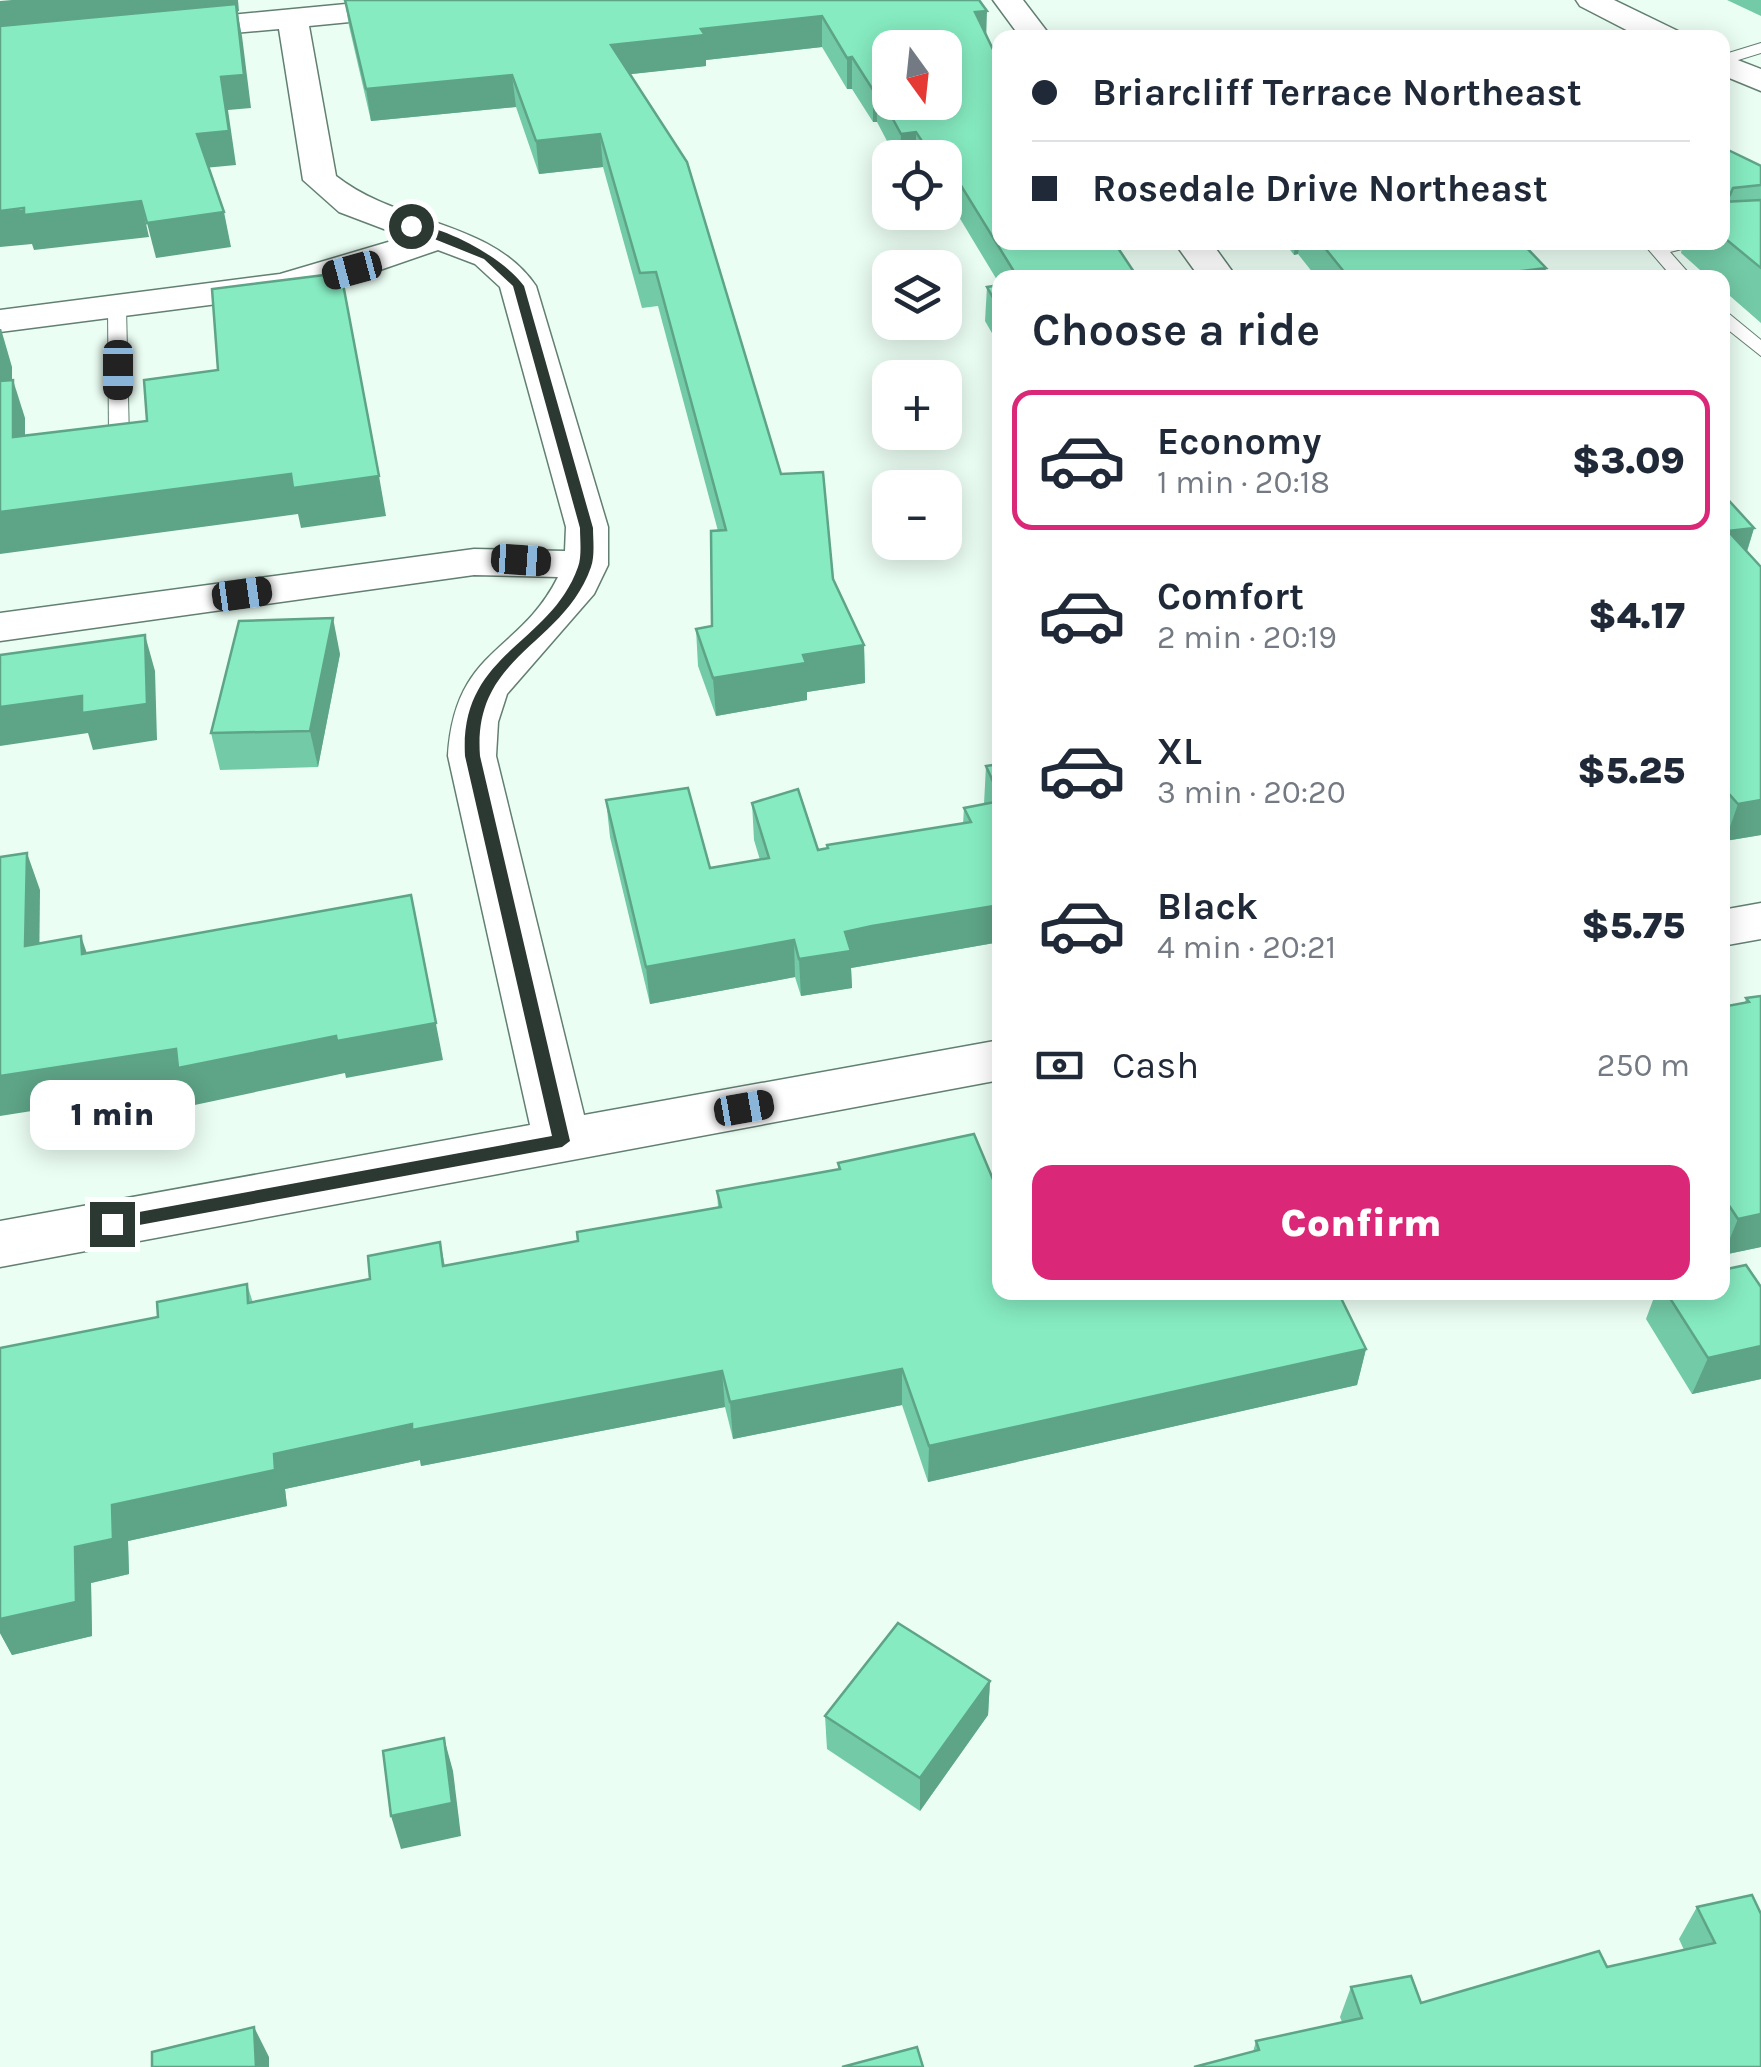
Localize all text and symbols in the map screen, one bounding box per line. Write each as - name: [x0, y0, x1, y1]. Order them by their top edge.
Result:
- north arrow: [872, 30, 962, 120]
- map controls: [872, 30, 962, 560]
- text: Briarcliff Terrace Northeast: [1092, 70, 1582, 115]
- button: locate: [872, 140, 962, 230]
- text: Rosedale Drive Northeast: [1092, 166, 1548, 211]
- route start: [389, 204, 434, 249]
- car: [319, 248, 385, 292]
- button: layers: [872, 250, 962, 340]
- text: Choose a ride: [1032, 304, 1320, 356]
- car: [103, 340, 133, 400]
- button: +: [872, 360, 962, 450]
- icon: car: [1037, 415, 1127, 505]
- text: Economy: [1157, 419, 1321, 464]
- text: $3.09: [1572, 438, 1685, 483]
- text: 1 min · 20:18: [1157, 464, 1330, 501]
- button: −: [872, 470, 962, 560]
- car: [490, 543, 552, 577]
- icon: car: [1037, 570, 1127, 660]
- text: Comfort: [1157, 574, 1304, 619]
- car: [210, 575, 274, 613]
- text: $4.17: [1588, 593, 1685, 638]
- text: 2 min · 20:19: [1157, 619, 1337, 656]
- icon: car: [1037, 725, 1127, 815]
- text: XL: [1157, 729, 1202, 774]
- text: $5.25: [1577, 748, 1685, 793]
- text: 3 min · 20:20: [1157, 774, 1346, 811]
- icon: car: [1037, 880, 1127, 970]
- text: Black: [1157, 884, 1258, 929]
- text: $5.75: [1581, 903, 1685, 948]
- text: 4 min · 20:21: [1157, 929, 1336, 966]
- icon: cash: [1032, 1038, 1087, 1093]
- text: Cash: [1112, 1043, 1199, 1088]
- text: 250 m: [1597, 1047, 1690, 1084]
- callout: 1 min: [29, 1079, 194, 1149]
- car: [712, 1088, 776, 1128]
- text: 1 min: [71, 1096, 154, 1133]
- button: Confirm: [1032, 1165, 1690, 1280]
- route end: [90, 1202, 135, 1247]

